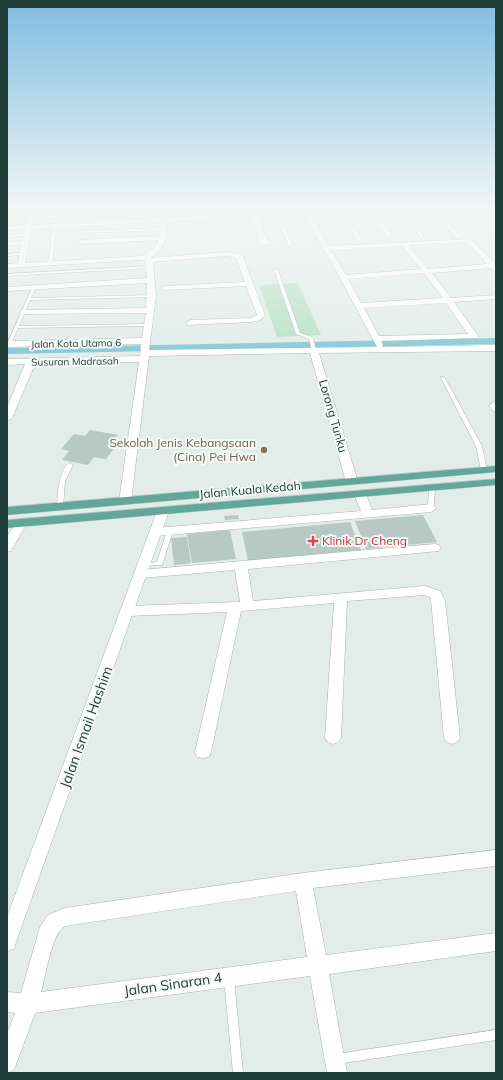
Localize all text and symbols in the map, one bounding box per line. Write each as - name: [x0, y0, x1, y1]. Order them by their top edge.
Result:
- street label: Jalan Kota Utama 6: [31, 336, 121, 351]
- street label: Susuran Madrasah: [31, 354, 119, 369]
- street label: Lorong Tunku: [316, 378, 351, 454]
- place label: Sekolah Jenis Kebangsaan (Cina) Pei Hwa: [109, 435, 256, 464]
- marker: Sekolah Jenis Kebangsaan (Cina) Pei Hwa: [259, 445, 269, 455]
- street label: Jalan Kuala Kedah: [199, 478, 301, 501]
- place label: Klinik Dr Cheng: [322, 533, 407, 548]
- marker: Klinik Dr Cheng: [307, 535, 319, 547]
- street label: Jalan Ismail Hashim: [56, 664, 116, 790]
- street label: Jalan Sinaran 4: [123, 968, 224, 1000]

